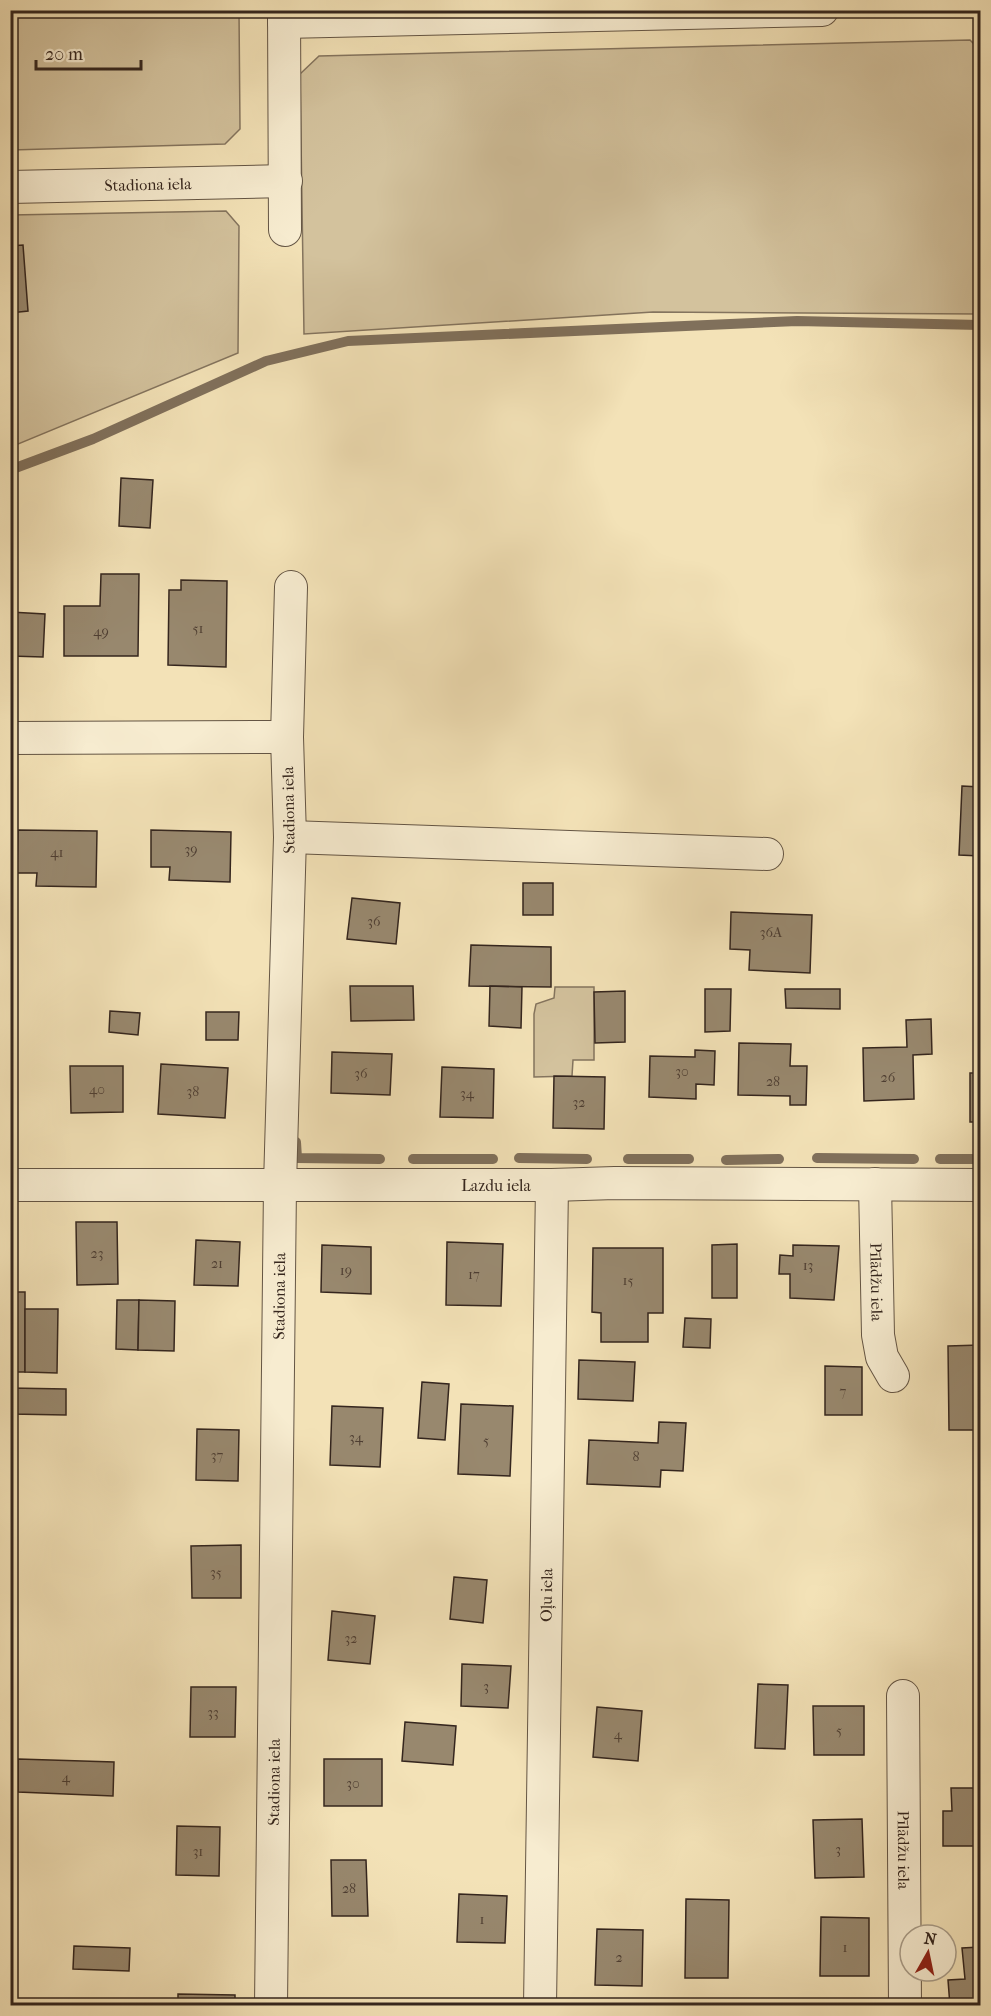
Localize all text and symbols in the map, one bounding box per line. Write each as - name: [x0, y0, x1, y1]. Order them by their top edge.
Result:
- scale bar: [36, 33, 141, 71]
- text: 20 m: [45, 44, 83, 65]
- street label: Stadiona iela: [104, 174, 192, 195]
- house number: 51: [192, 620, 204, 637]
- house number: 49: [93, 623, 109, 640]
- street label: Stadiona iela: [278, 766, 299, 854]
- house number: 39: [184, 841, 198, 858]
- house number: 41: [50, 844, 64, 861]
- house number: 36: [367, 913, 381, 930]
- house number: 36A: [760, 924, 783, 941]
- house number: 30: [675, 1063, 689, 1080]
- house number: 36: [354, 1065, 368, 1082]
- house number: 26: [881, 1069, 896, 1086]
- house number: 28: [766, 1073, 780, 1090]
- house number: 40: [89, 1081, 105, 1098]
- house number: 38: [187, 1083, 199, 1100]
- house number: 34: [460, 1085, 475, 1102]
- house number: 32: [573, 1094, 585, 1111]
- street label: Lazdu iela: [461, 1176, 531, 1195]
- street label: Pīlādžu iela: [866, 1242, 887, 1322]
- house number: 23: [91, 1245, 103, 1262]
- street label: Stadiona iela: [269, 1252, 289, 1340]
- house number: 21: [211, 1255, 223, 1272]
- house number: 13: [803, 1257, 813, 1274]
- house number: 19: [340, 1262, 352, 1279]
- house number: 17: [468, 1266, 480, 1283]
- house number: 15: [623, 1272, 634, 1289]
- house number: 7: [840, 1383, 847, 1400]
- house number: 34: [349, 1429, 364, 1446]
- house number: 5: [483, 1432, 489, 1449]
- house number: 37: [211, 1447, 223, 1464]
- house number: 8: [632, 1448, 640, 1465]
- house number: 35: [210, 1564, 222, 1581]
- street label: Oļu iela: [537, 1567, 557, 1622]
- house number: 32: [345, 1630, 357, 1647]
- house number: 3: [483, 1678, 489, 1695]
- house number: 33: [207, 1704, 219, 1721]
- house number: 5: [836, 1722, 842, 1739]
- house number: 4: [614, 1726, 623, 1743]
- street label: Stadiona iela: [264, 1738, 284, 1826]
- house number: 4: [62, 1769, 71, 1786]
- house number: 30: [346, 1775, 360, 1792]
- street label: Pīlādžu iela: [894, 1811, 913, 1890]
- house number: 3: [835, 1841, 841, 1858]
- house number: 31: [193, 1843, 203, 1860]
- house number: 28: [342, 1880, 356, 1897]
- house number: 1: [480, 1911, 485, 1928]
- north arrow: [898, 1923, 958, 1983]
- text: N: [923, 1928, 939, 1949]
- house number: 1: [843, 1939, 848, 1956]
- house number: 2: [615, 1949, 623, 1966]

